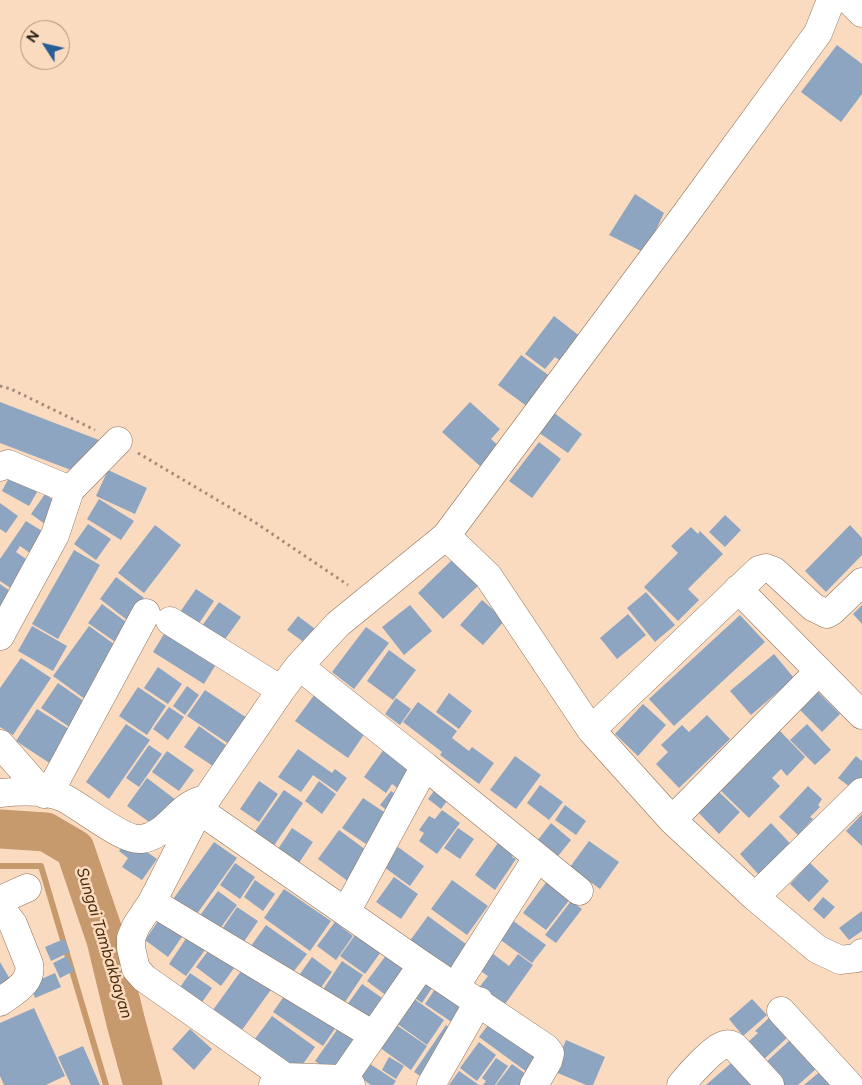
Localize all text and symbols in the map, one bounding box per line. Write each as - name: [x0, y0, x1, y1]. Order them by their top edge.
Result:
- north arrow: [20, 20, 70, 70]
- text: N: [23, 27, 43, 46]
- water label: Sungai Tambakbayan: [72, 865, 136, 1021]

